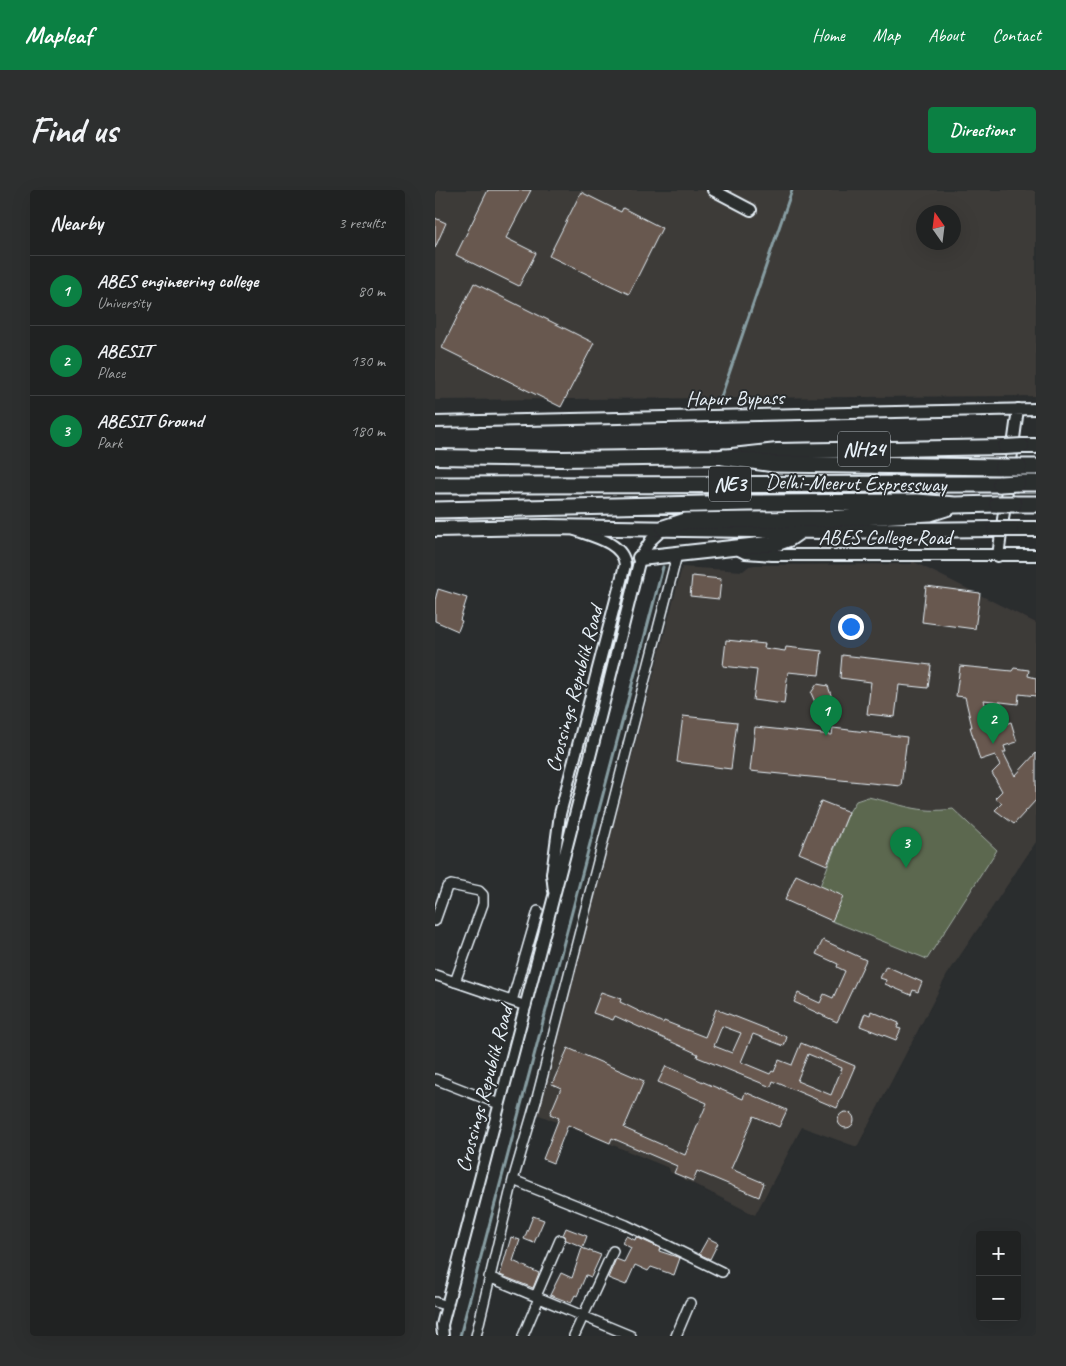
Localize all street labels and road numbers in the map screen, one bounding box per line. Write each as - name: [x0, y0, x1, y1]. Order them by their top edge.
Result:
- street label: Hapur Bypass: [686, 384, 786, 412]
- road number: NH24: [838, 432, 890, 466]
- road number: NE3: [709, 466, 751, 502]
- street label: Delhi-Meerut Expressway: [765, 468, 948, 498]
- street label: ABES College Road: [818, 524, 955, 550]
- street label: Crossings Republik Road: [539, 599, 610, 775]
- street label: Crossings Republik Road: [449, 999, 520, 1175]

